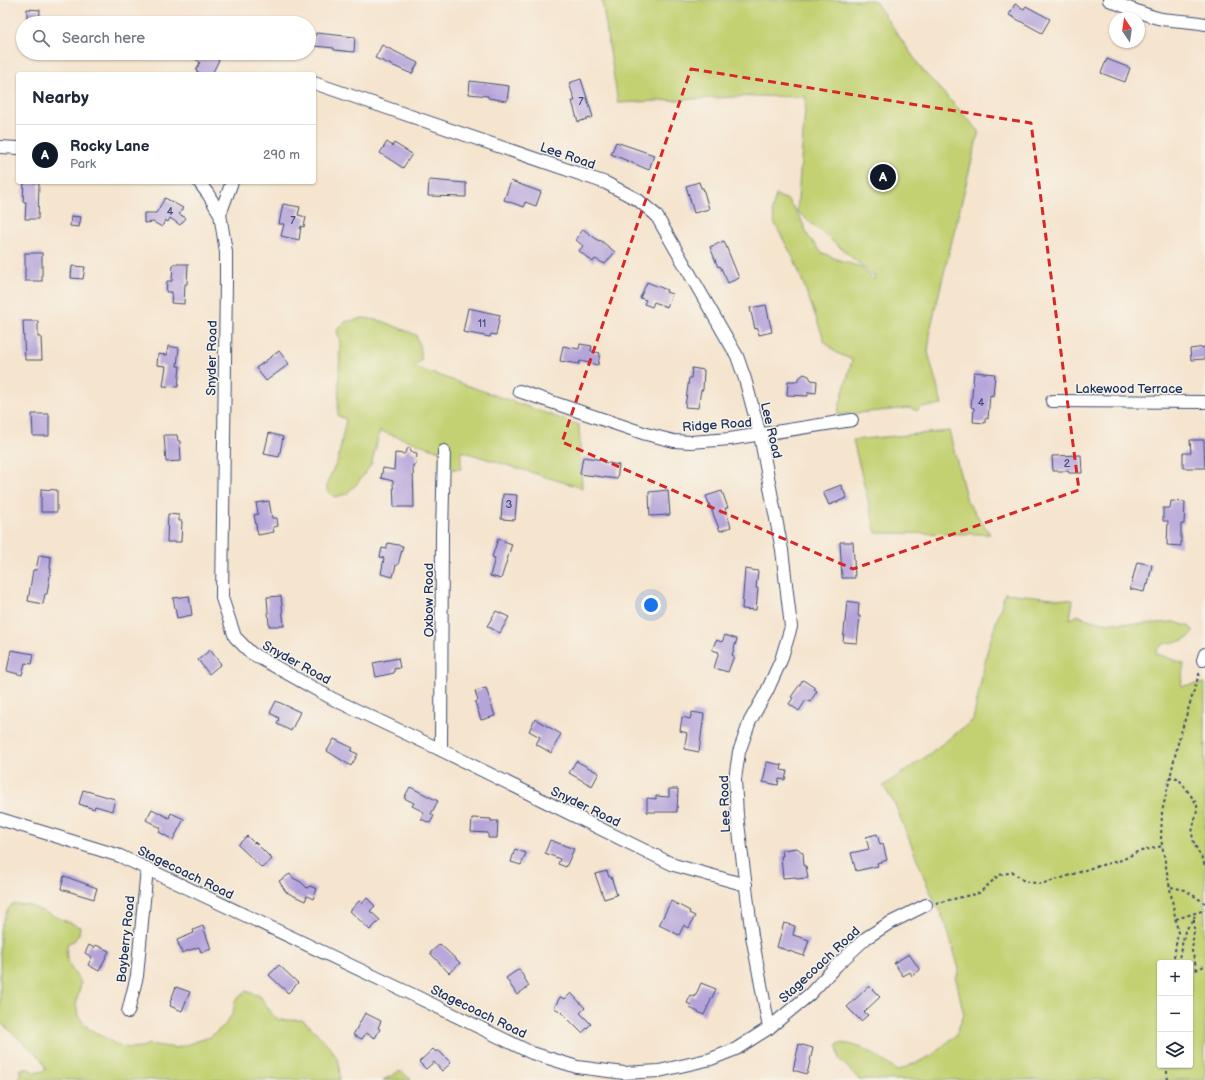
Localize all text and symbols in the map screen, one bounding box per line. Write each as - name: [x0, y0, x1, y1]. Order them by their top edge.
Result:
- north arrow: [1109, 12, 1145, 48]
- search box: [16, 16, 316, 60]
- icon: search: [30, 27, 52, 49]
- text: Search here: [62, 29, 145, 48]
- text: Nearby: [32, 88, 89, 108]
- house number: 7: [578, 95, 584, 108]
- text: Rocky Lane: [70, 137, 149, 156]
- street label: Lee Road: [538, 139, 597, 173]
- text: A: [41, 147, 49, 163]
- text: 290 m: [263, 147, 300, 163]
- text: Park: [70, 156, 96, 172]
- pin: A: [870, 162, 896, 192]
- house number: 4: [167, 205, 174, 218]
- house number: 7: [290, 214, 296, 227]
- house number: 11: [478, 317, 486, 330]
- street label: Snyder Road: [203, 320, 221, 396]
- street label: Lakewood Terrace: [1075, 381, 1183, 397]
- house number: 4: [978, 396, 985, 409]
- street label: Lee Road: [757, 400, 785, 460]
- street label: Ridge Road: [682, 415, 753, 435]
- house number: 2: [1064, 457, 1071, 470]
- house number: 3: [506, 498, 513, 511]
- street label: Oxbow Road: [421, 563, 437, 637]
- your location: [641, 595, 661, 615]
- street label: Snyder Road: [260, 638, 333, 688]
- street label: Lee Road: [716, 775, 734, 833]
- street label: Snyder Road: [548, 783, 623, 831]
- street label: Stagecoach Road: [135, 843, 236, 903]
- street label: Bayberry Road: [113, 895, 139, 983]
- street label: Stagecoach Road: [776, 923, 863, 1006]
- map controls: [1157, 960, 1193, 1068]
- button: +: [1157, 960, 1193, 996]
- street label: Stagecoach Road: [428, 982, 529, 1042]
- button: −: [1157, 996, 1193, 1032]
- button: layers: [1157, 1032, 1193, 1068]

